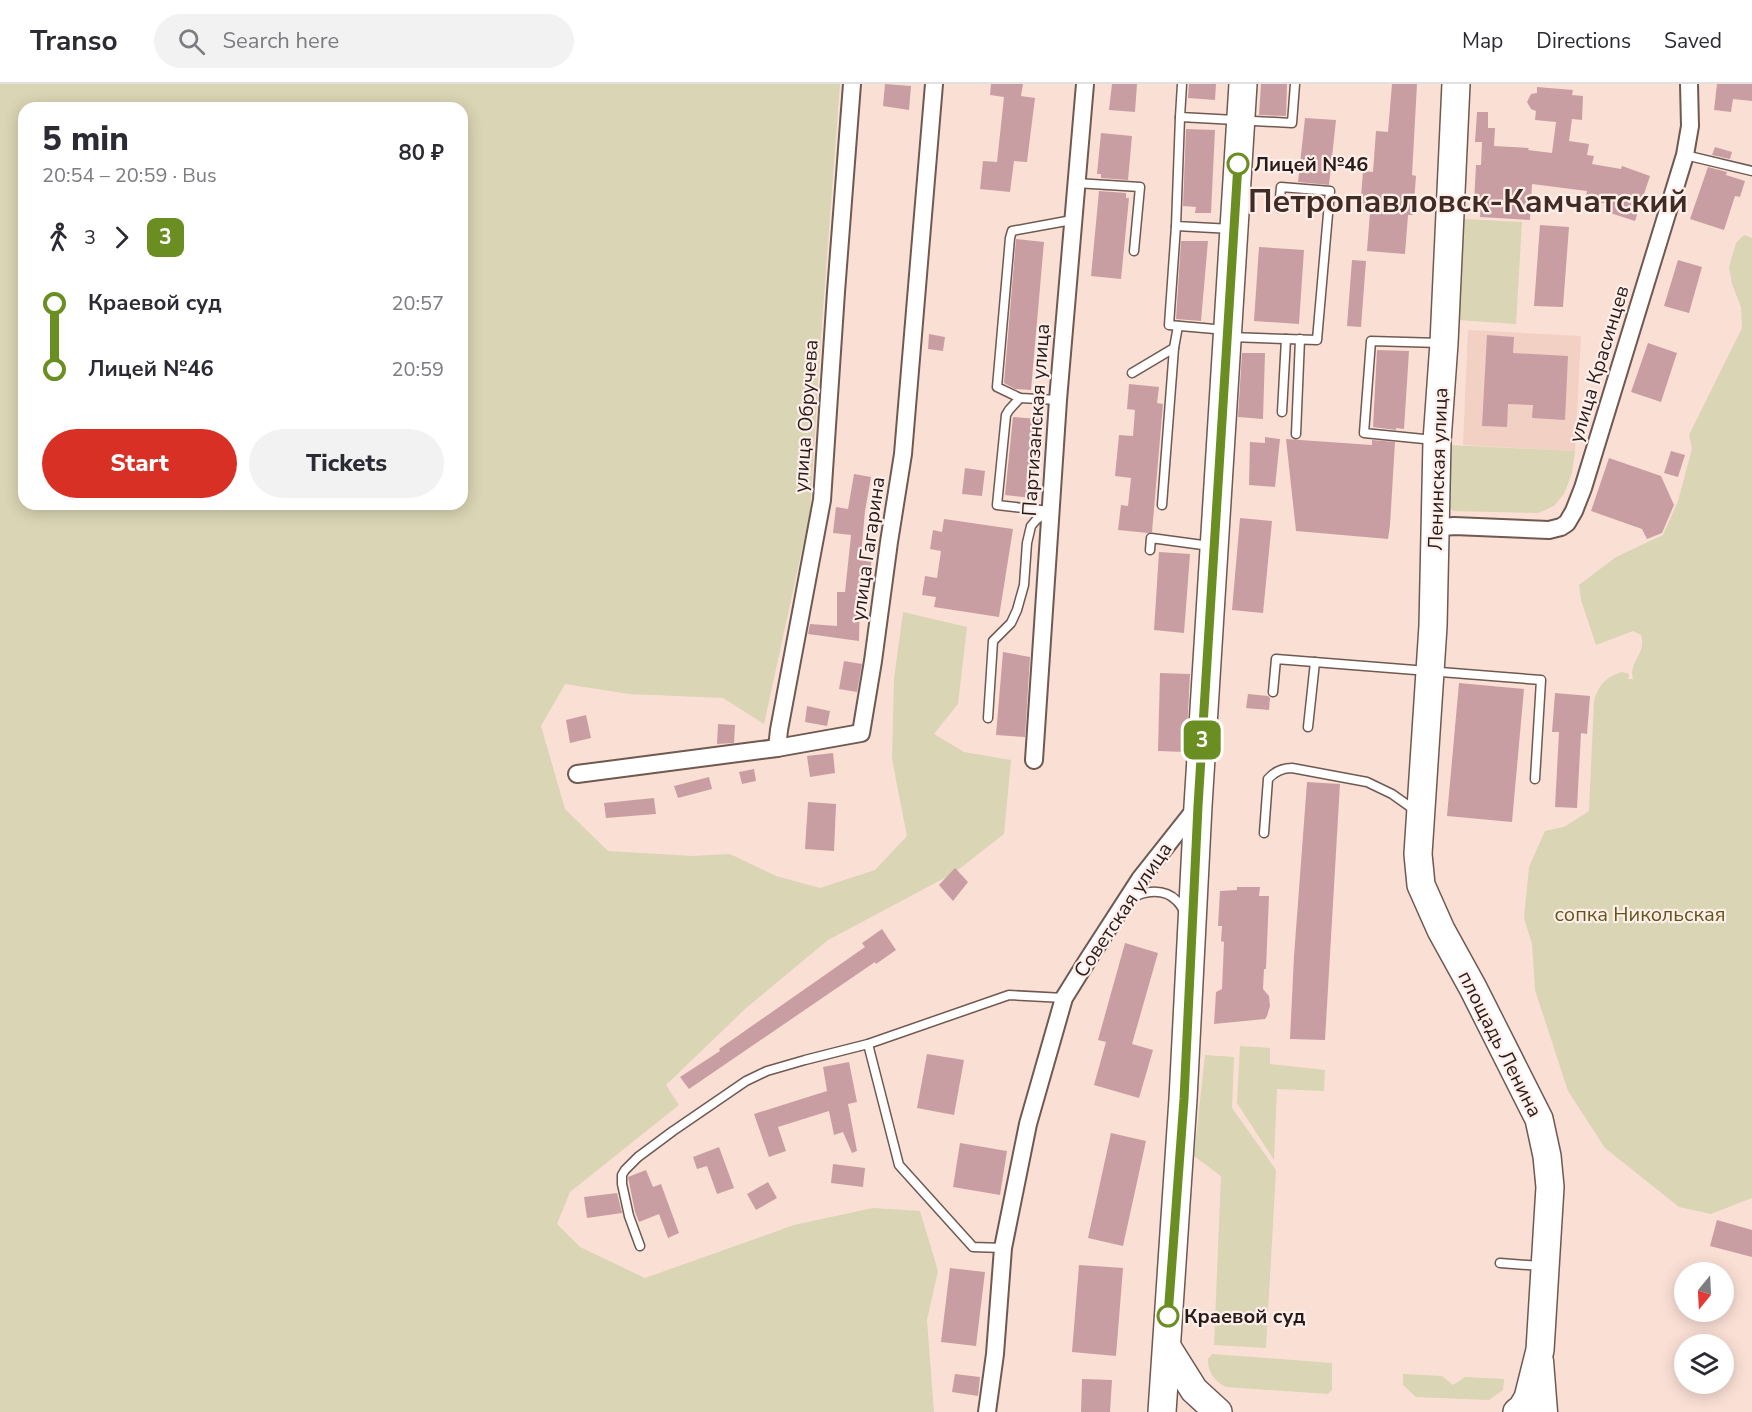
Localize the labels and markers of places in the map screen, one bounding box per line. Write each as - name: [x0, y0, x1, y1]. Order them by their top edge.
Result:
- place label: Лицей №46: [1254, 151, 1368, 178]
- marker: Лицей №46: [1227, 153, 1249, 175]
- place label: Краевой суд: [1184, 1303, 1305, 1330]
- marker: Краевой суд: [1157, 1305, 1179, 1327]

